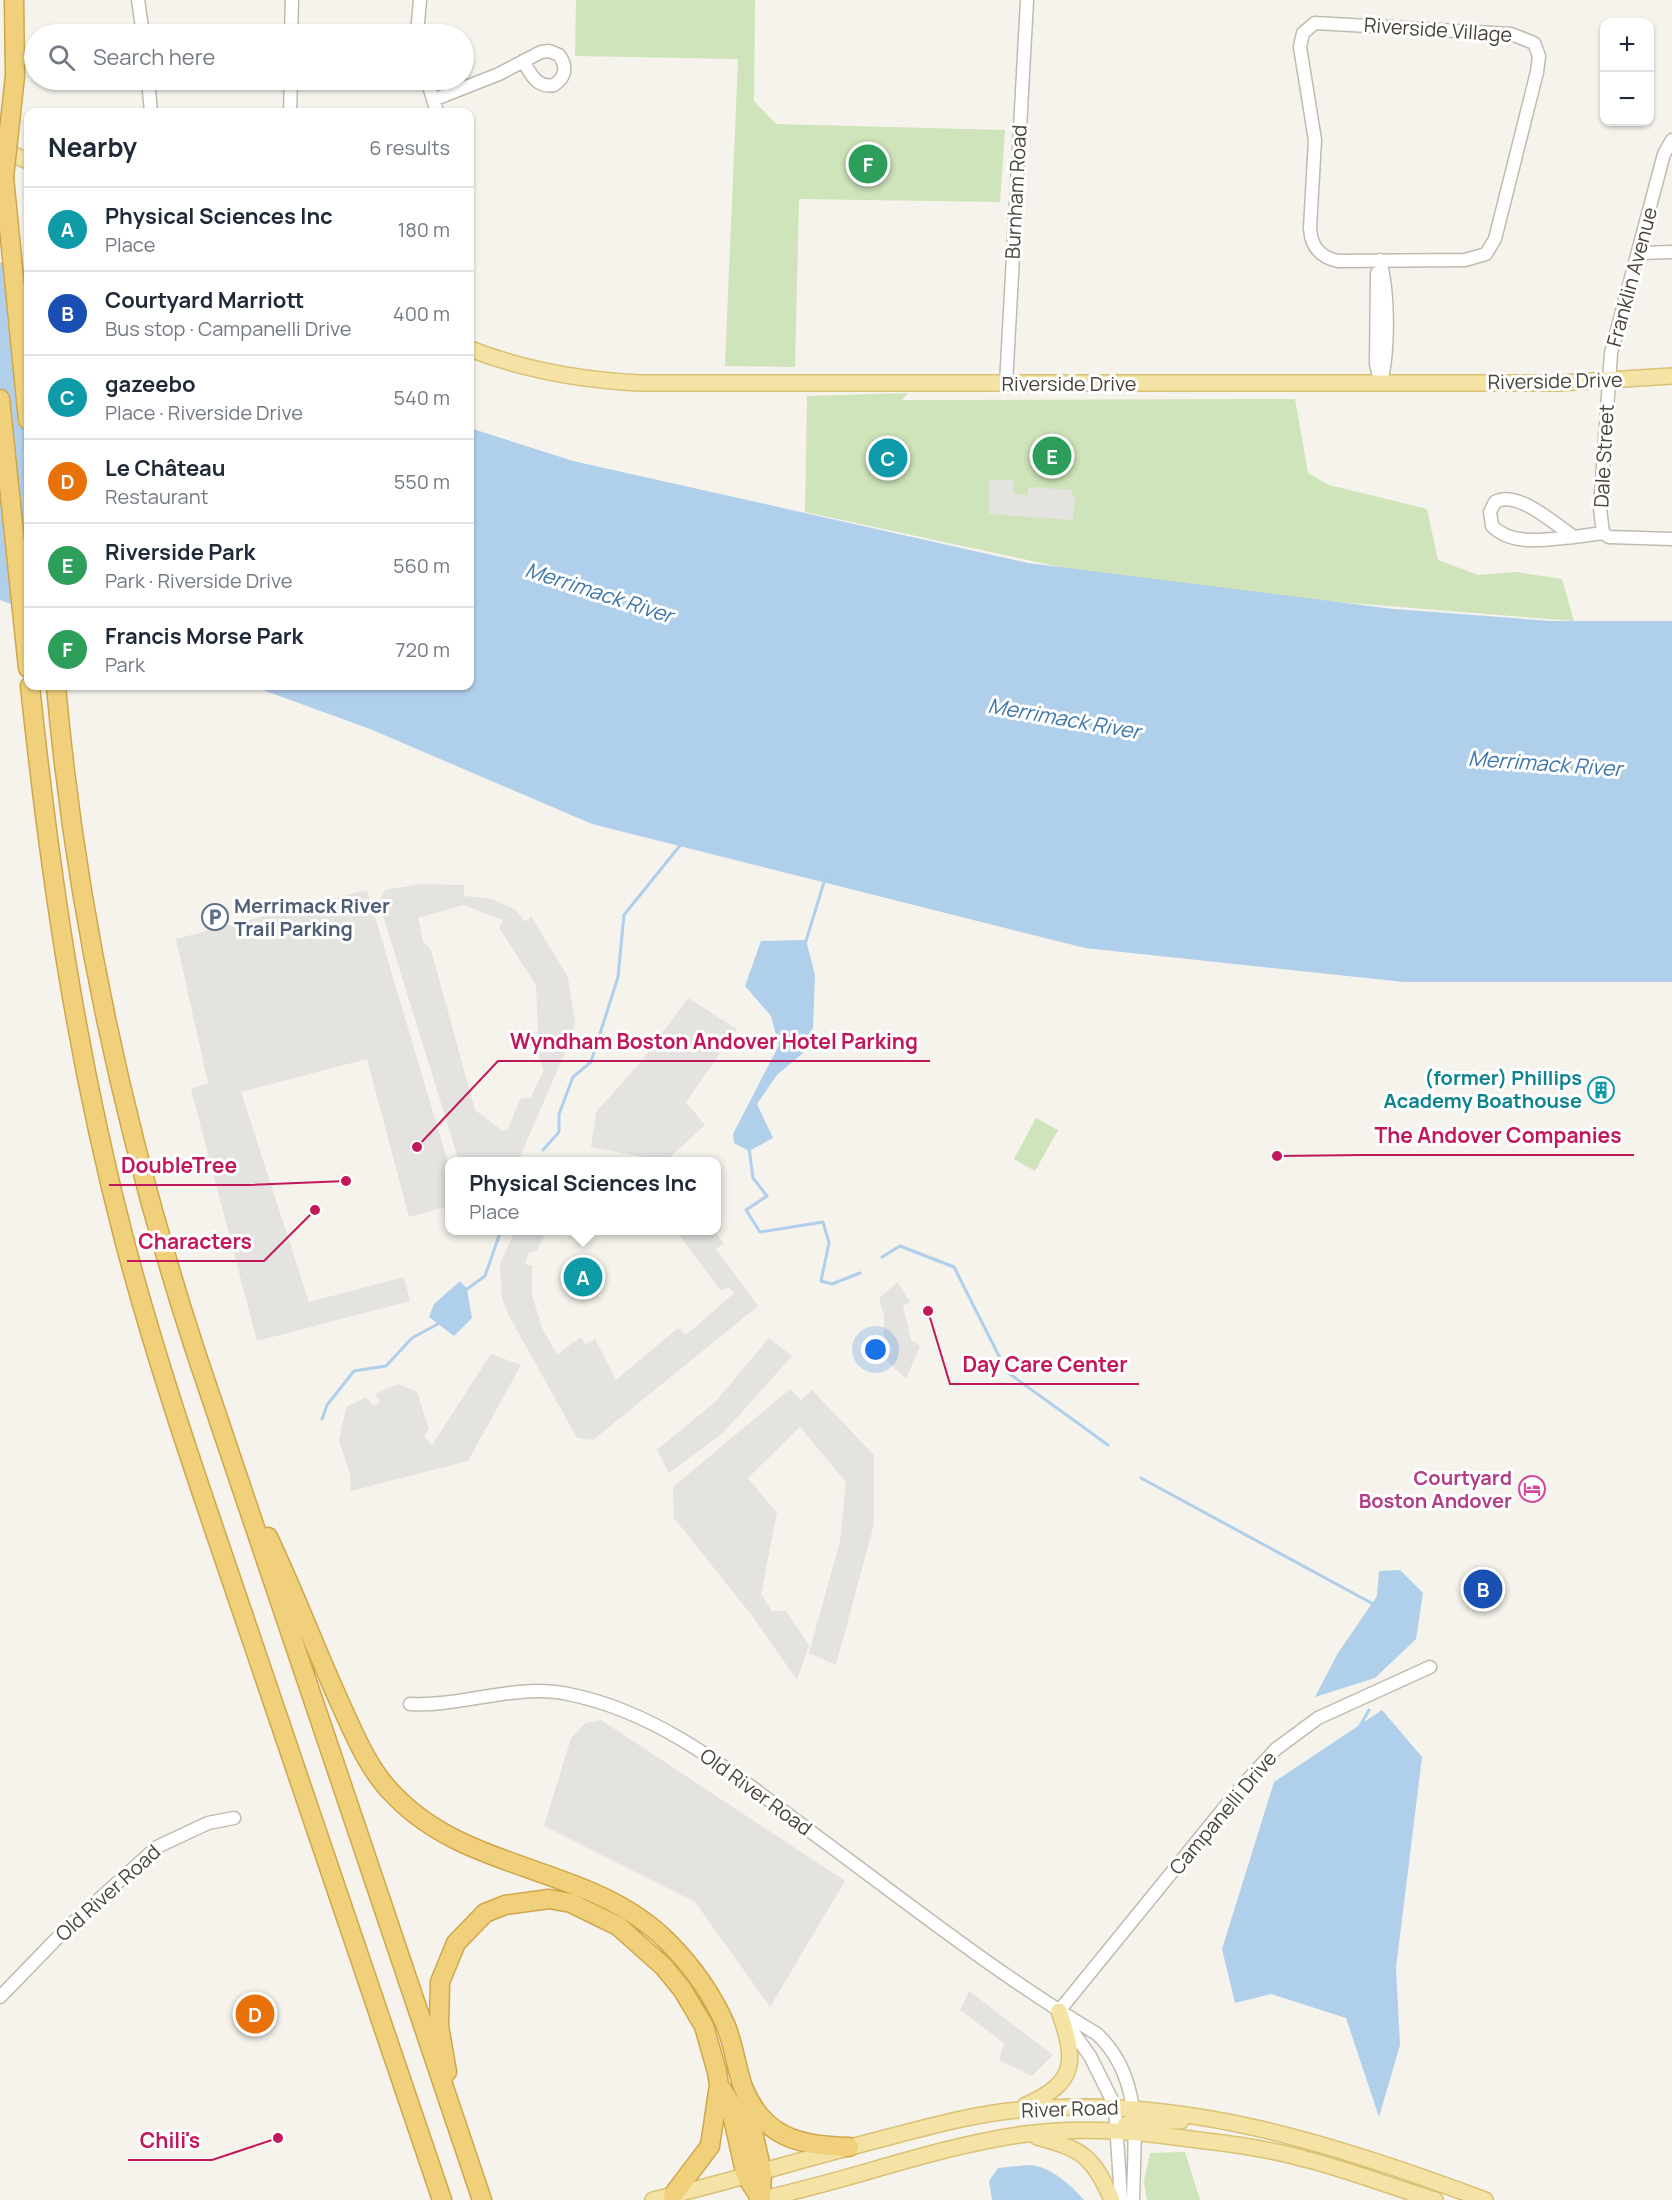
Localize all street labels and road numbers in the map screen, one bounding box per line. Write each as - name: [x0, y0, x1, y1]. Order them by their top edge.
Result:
- street label: Riverside Village: [1363, 11, 1513, 48]
- street label: Burnham Road: [998, 124, 1033, 260]
- street label: Franklin Avenue: [1600, 204, 1663, 350]
- street label: Riverside Drive: [1487, 366, 1623, 395]
- street label: Riverside Drive: [1001, 370, 1137, 397]
- street label: Dale Street: [1587, 404, 1620, 508]
- street label: Old River Road: [695, 1742, 818, 1841]
- street label: Campanelli Drive: [1163, 1745, 1282, 1880]
- street label: Old River Road: [49, 1838, 166, 1947]
- street label: River Road: [1021, 2093, 1119, 2124]

